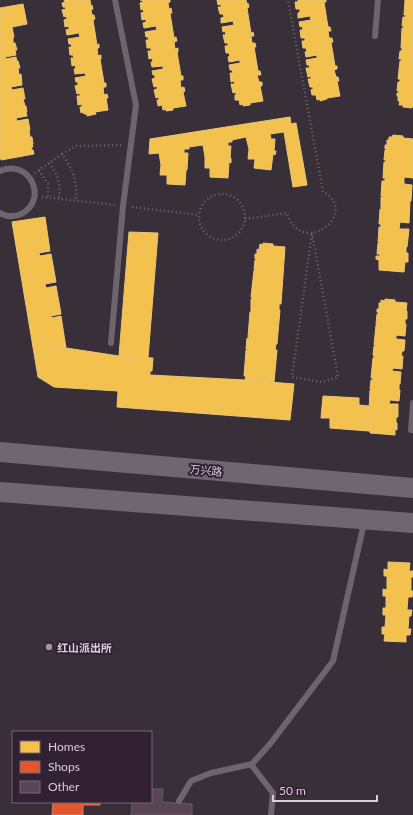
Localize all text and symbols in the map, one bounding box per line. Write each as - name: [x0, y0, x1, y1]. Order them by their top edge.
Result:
- street label: 万兴路: [189, 462, 223, 478]
- place label: 红山派出所: [57, 641, 112, 654]
- marker: 红山派出所: [44, 642, 54, 652]
- legend: [12, 731, 152, 803]
- text: Homes: [48, 739, 85, 754]
- text: Shops: [48, 759, 80, 774]
- scale bar: [273, 777, 377, 803]
- text: Other: [48, 779, 80, 794]
- text: 50 m: [279, 783, 306, 798]

